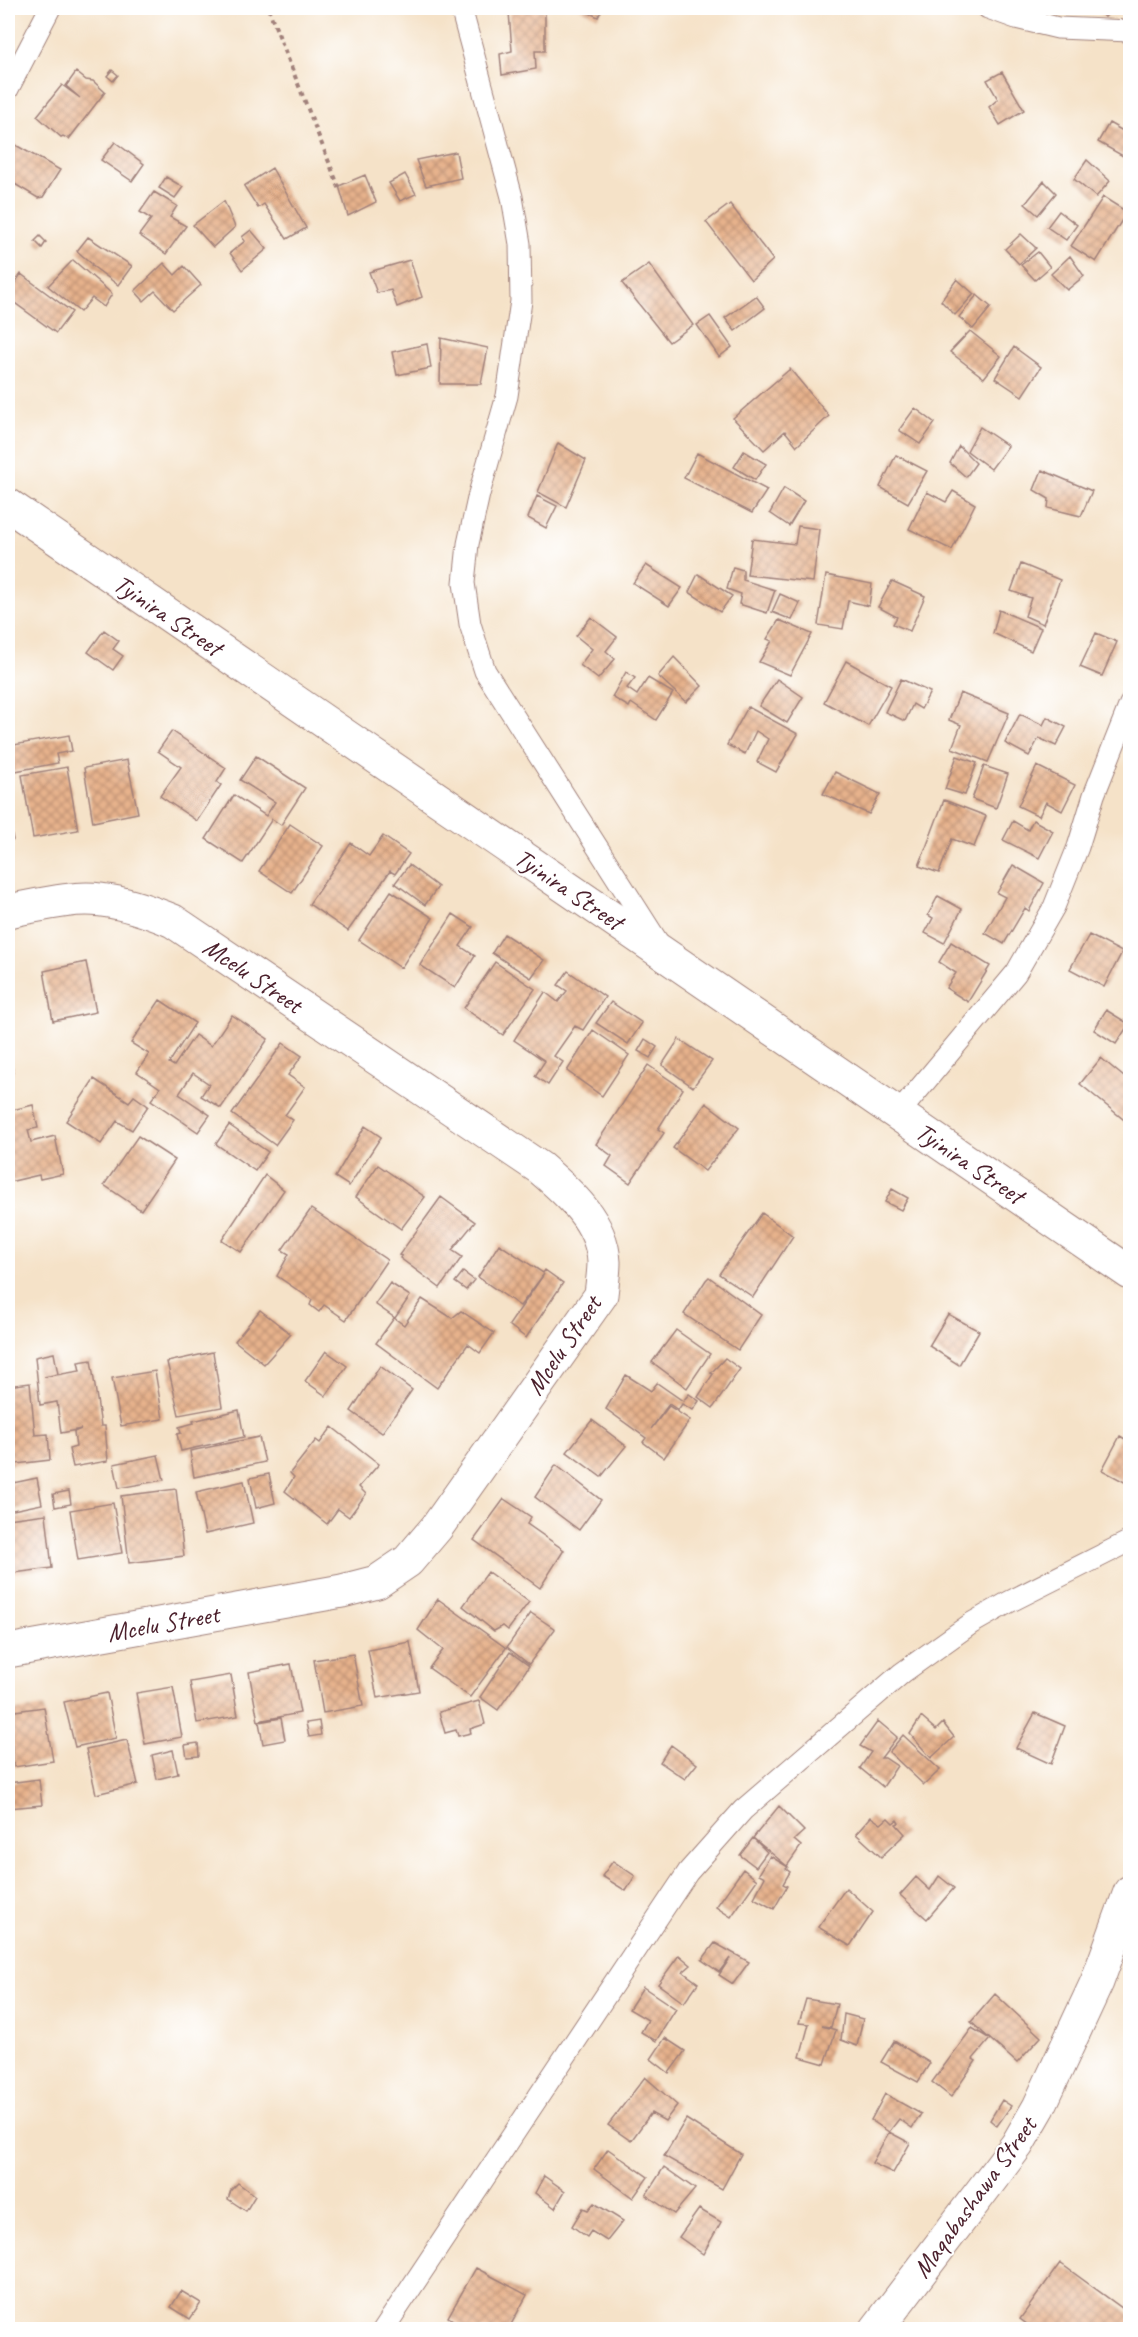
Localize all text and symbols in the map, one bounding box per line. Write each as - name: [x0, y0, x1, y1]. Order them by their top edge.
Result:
- street label: Tyinira Street: [107, 567, 231, 666]
- street label: Tyinira Street: [508, 841, 632, 940]
- street label: Mcelu Street: [197, 930, 311, 1022]
- street label: Tyinira Street: [909, 1115, 1033, 1214]
- street label: Mcelu Street: [518, 1287, 610, 1401]
- street label: Mcelu Street: [105, 1597, 224, 1650]
- street label: Maqabashawa Street: [905, 2108, 1045, 2284]

